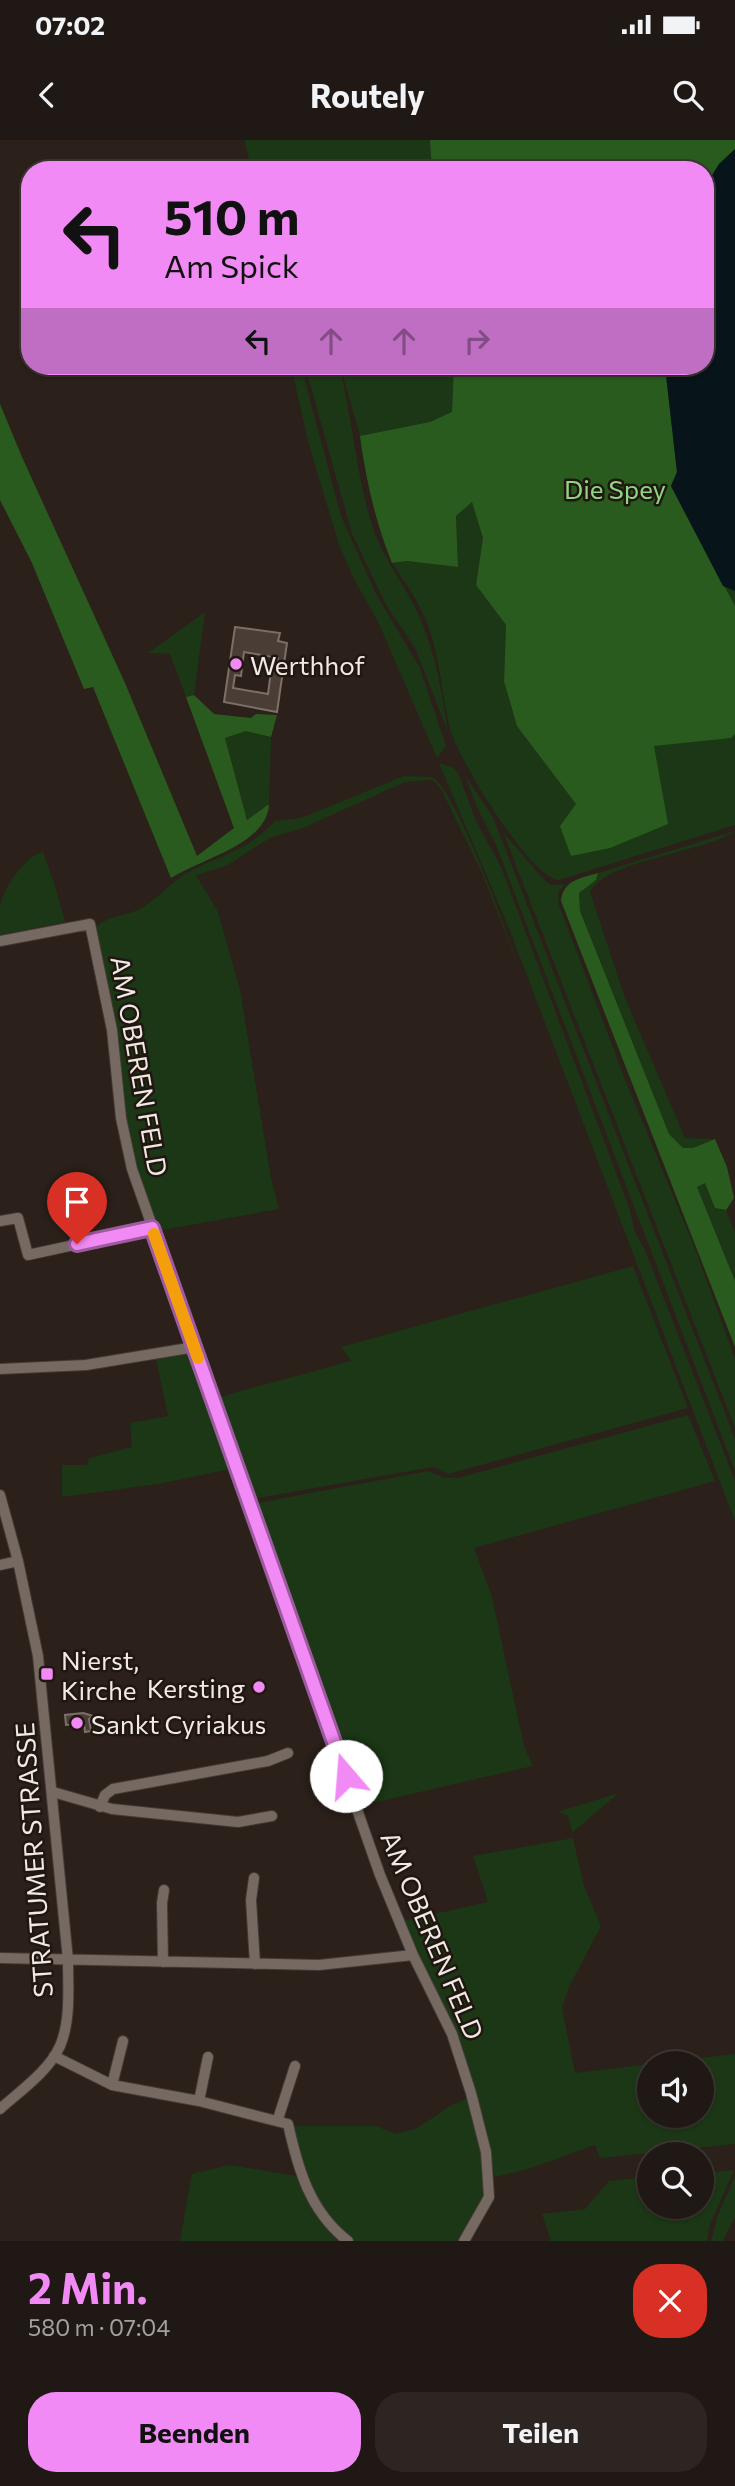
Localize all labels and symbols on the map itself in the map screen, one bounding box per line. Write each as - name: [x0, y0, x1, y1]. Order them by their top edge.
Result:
- park label: Die Spey: [564, 473, 666, 504]
- place label: Werthhof: [250, 649, 366, 680]
- marker: Werthhof: [228, 656, 244, 672]
- street label: AM OBEREN FELD: [105, 953, 175, 1179]
- pin: [47, 1172, 107, 1244]
- place label: Nierst, Kirche: [61, 1644, 139, 1705]
- marker: Nierst, Kirche: [39, 1666, 55, 1682]
- place label: Kersting: [147, 1672, 245, 1703]
- marker: Kersting: [251, 1679, 267, 1695]
- place label: Sankt Cyriakus: [91, 1708, 266, 1739]
- marker: Sankt Cyriakus: [69, 1715, 85, 1731]
- street label: STRATUMER STRASSE: [8, 1721, 58, 1999]
- position arrow: [309, 1739, 383, 1813]
- street label: AM OBEREN FELD: [375, 1826, 491, 2044]

